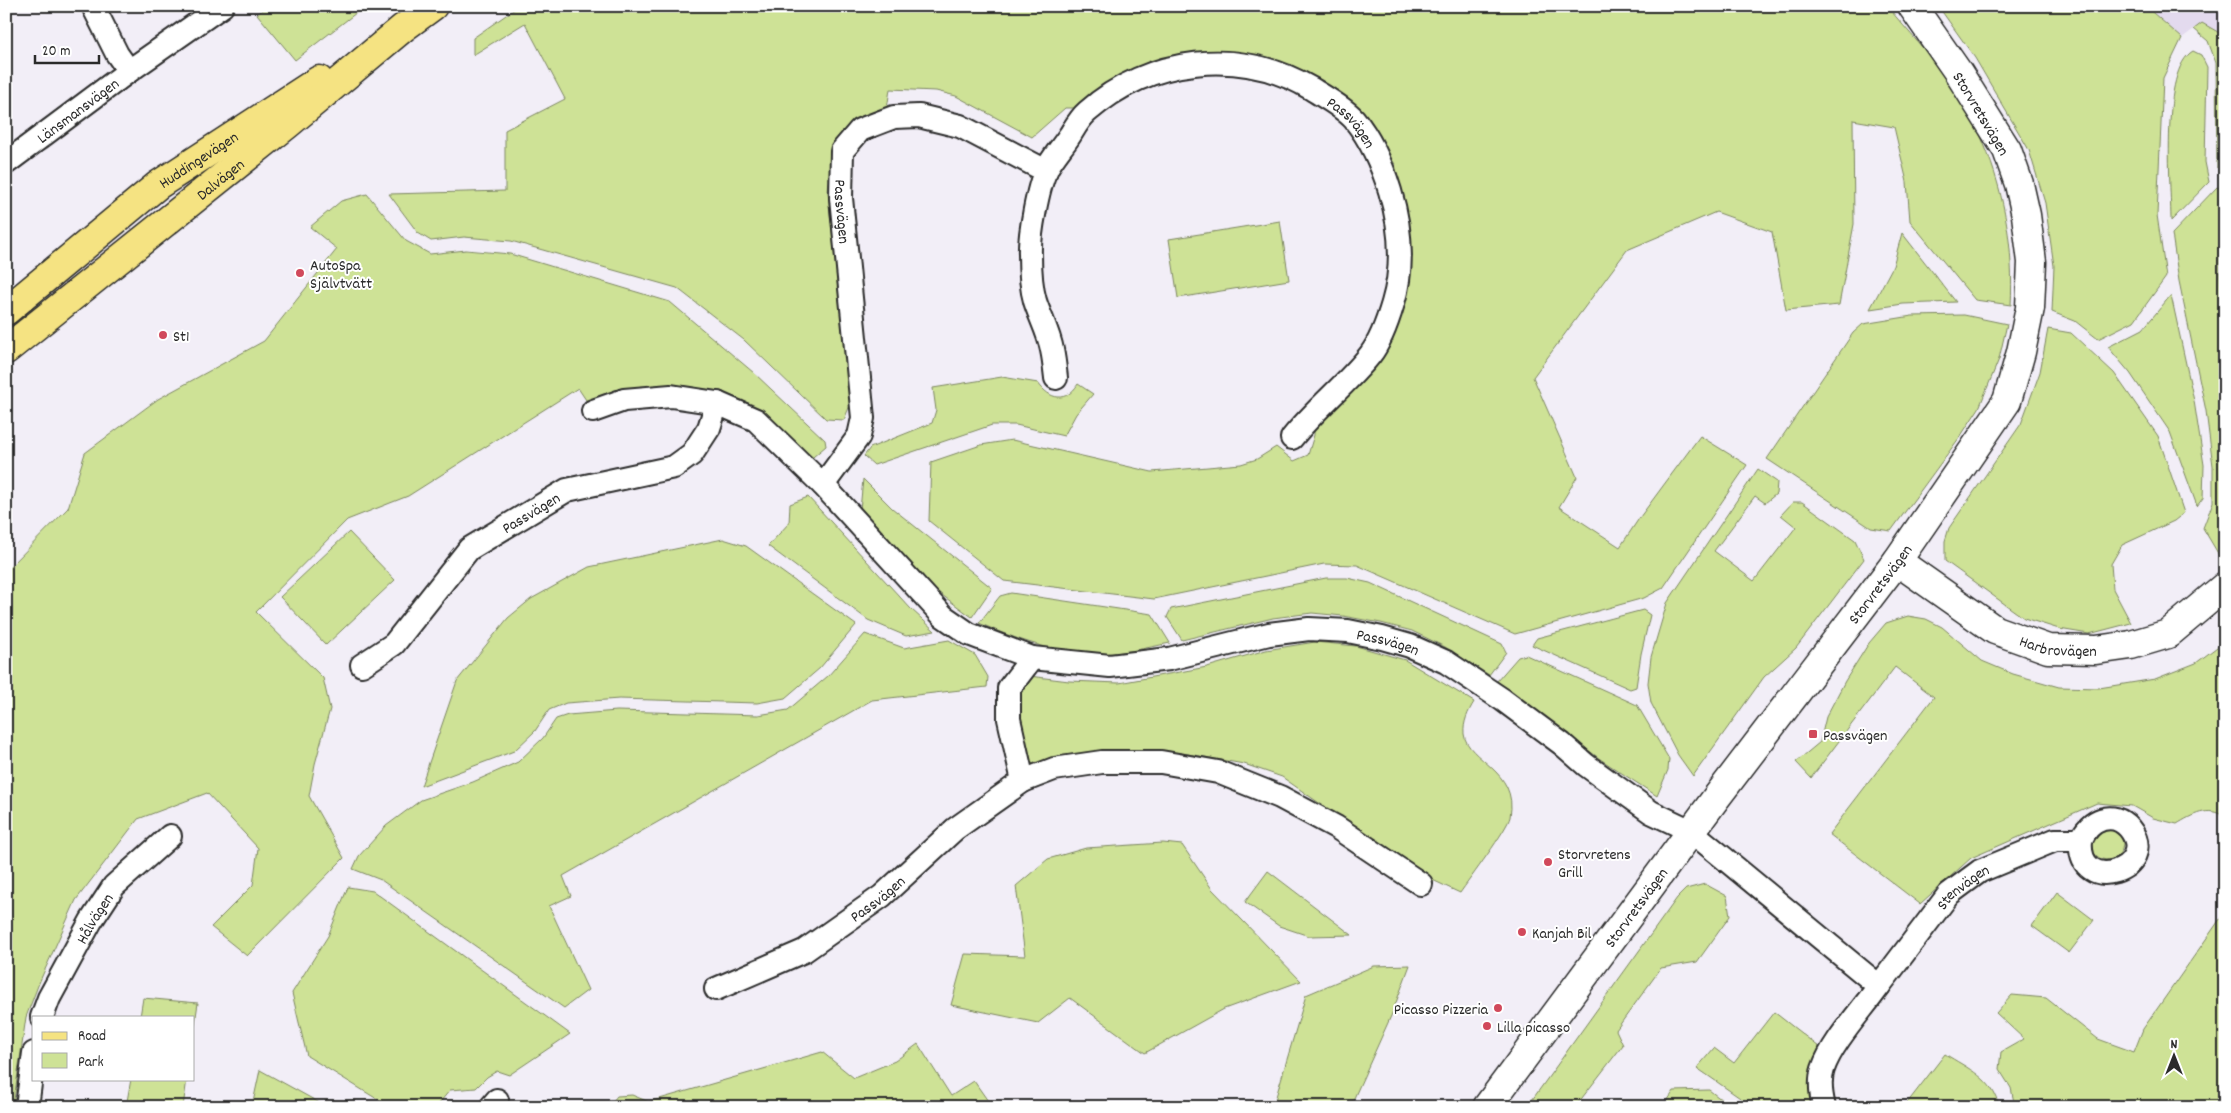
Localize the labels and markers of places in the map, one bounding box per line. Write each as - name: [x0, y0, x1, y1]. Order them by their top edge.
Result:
- place label: AutoSpa Självtvätt: [310, 255, 372, 296]
- marker: AutoSpa Självtvätt: [294, 267, 306, 279]
- place label: St1: [173, 326, 189, 349]
- marker: St1: [157, 329, 169, 341]
- place label: Passvägen: [1823, 725, 1887, 748]
- marker: Passvägen: [1807, 728, 1819, 740]
- place label: Storvretens Grill: [1558, 844, 1631, 885]
- marker: Storvretens Grill: [1542, 856, 1554, 868]
- place label: Kanjah Bil: [1532, 923, 1591, 946]
- marker: Kanjah Bil: [1516, 926, 1528, 938]
- place label: Picasso Pizzeria: [1394, 999, 1488, 1022]
- marker: Picasso Pizzeria: [1492, 1002, 1504, 1014]
- place label: Lilla picasso: [1497, 1017, 1570, 1040]
- marker: Lilla picasso: [1481, 1020, 1493, 1032]

